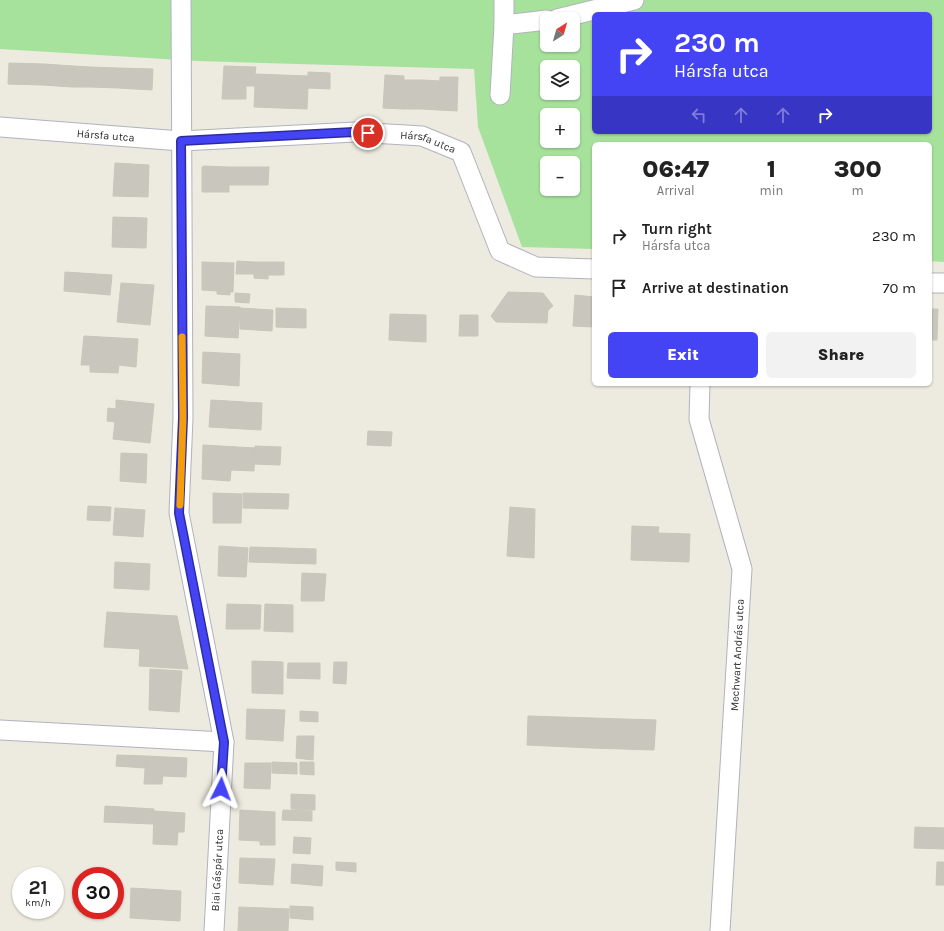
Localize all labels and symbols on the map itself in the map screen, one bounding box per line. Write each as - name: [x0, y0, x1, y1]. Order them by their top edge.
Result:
- north arrow: [540, 12, 580, 52]
- pin: [351, 116, 385, 150]
- street label: Hársfa utca: [76, 127, 135, 144]
- street label: Hársfa utca: [400, 129, 458, 156]
- street label: Mechwart András utca: [728, 599, 747, 712]
- position arrow: [200, 768, 242, 810]
- street label: Biai Gáspár utca: [209, 828, 226, 912]
- speed limit sign: 30: [72, 867, 124, 919]

